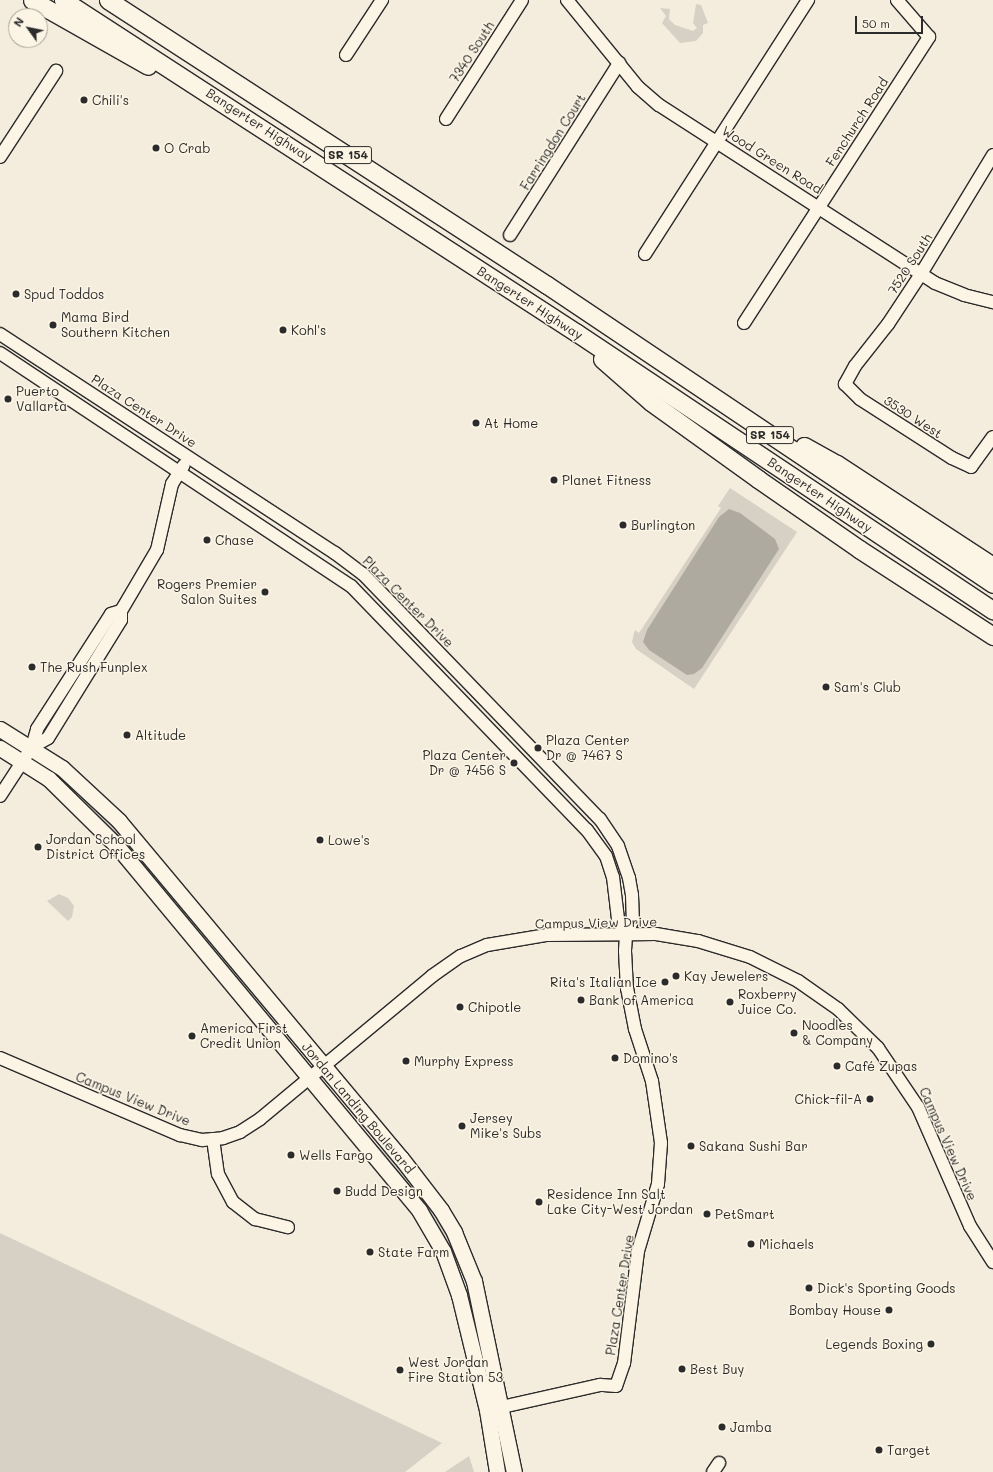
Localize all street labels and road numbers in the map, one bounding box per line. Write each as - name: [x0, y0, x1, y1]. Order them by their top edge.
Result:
- street label: 7340 South: [446, 18, 498, 86]
- street label: Fenchurch Road: [823, 75, 891, 169]
- street label: Bangerter Highway: [203, 85, 315, 165]
- street label: Farringdon Court: [517, 91, 589, 193]
- street label: Wood Green Road: [719, 123, 825, 197]
- road number: SR 154: [323, 145, 373, 165]
- street label: 7520 South: [885, 231, 935, 297]
- street label: Bangerter Highway: [474, 263, 586, 343]
- street label: Plaza Center Drive: [89, 371, 199, 451]
- street label: 3530 West: [881, 392, 945, 442]
- road number: SR 154: [745, 425, 795, 445]
- street label: Bangerter Highway: [765, 454, 875, 536]
- street label: Plaza Center Drive: [359, 553, 457, 651]
- street label: Campus View Drive: [535, 914, 657, 932]
- street label: Jordan Landing Boulevard: [299, 1039, 417, 1177]
- street label: Campus View Drive: [73, 1069, 193, 1129]
- street label: Campus View Drive: [916, 1085, 980, 1203]
- street label: Plaza Center Drive: [603, 1233, 637, 1357]

